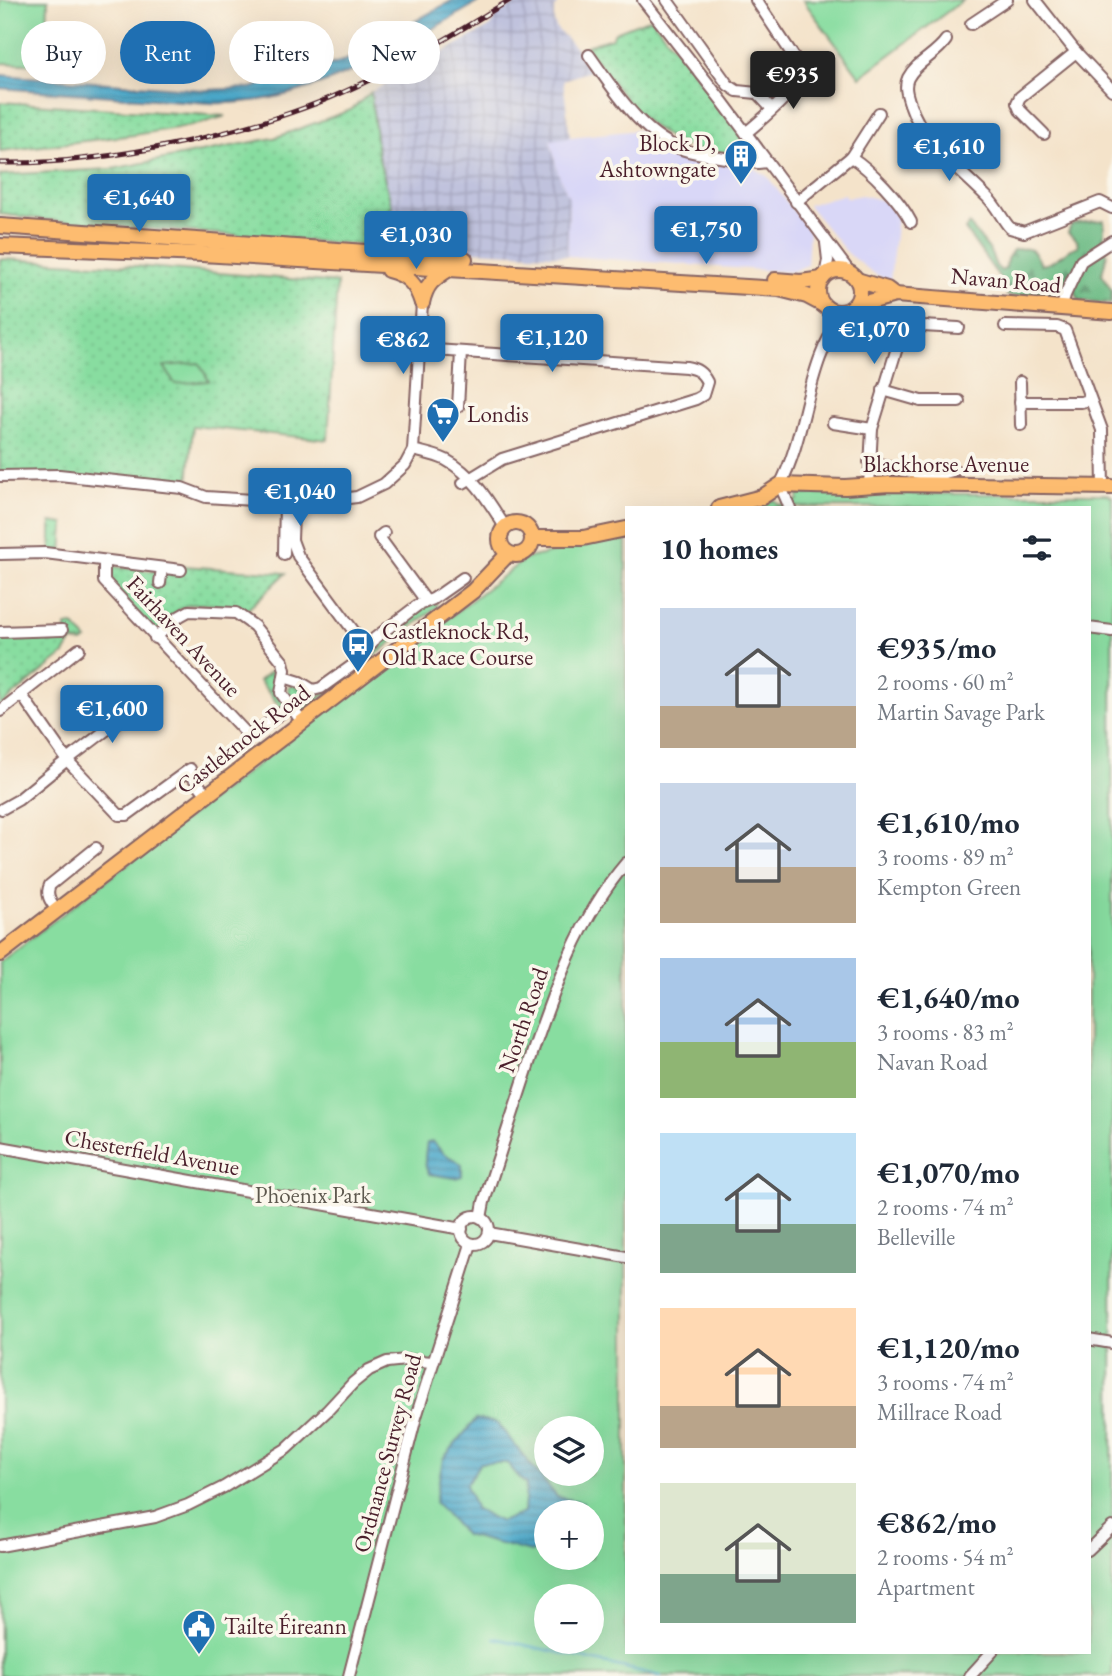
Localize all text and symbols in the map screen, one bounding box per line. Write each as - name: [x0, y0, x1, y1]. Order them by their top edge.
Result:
- chip: Buy: [21, 21, 106, 84]
- chip: Rent: [120, 21, 215, 84]
- chip: Filters: [229, 21, 334, 84]
- chip: New: [348, 21, 440, 84]
- pin: €935: [752, 52, 834, 111]
- text: €935: [766, 59, 820, 89]
- pin: €1,610: [892, 124, 1006, 183]
- place label: Block D, Ashtowngate: [598, 128, 716, 184]
- text: €1,610: [913, 131, 985, 161]
- building icon: Block D, Ashtowngate: [722, 137, 760, 186]
- pin: €1,640: [82, 174, 196, 234]
- text: €1,640: [103, 182, 175, 212]
- pin: €1,750: [649, 206, 763, 266]
- pin: €1,030: [359, 212, 473, 271]
- text: €1,750: [670, 214, 742, 244]
- text: €1,030: [380, 219, 452, 249]
- street label: Navan Road: [950, 260, 1063, 300]
- pin: €1,070: [817, 306, 931, 366]
- pin: €1,120: [495, 314, 609, 374]
- text: €1,070: [838, 314, 910, 344]
- pin: €862: [362, 316, 444, 376]
- text: €1,120: [516, 322, 588, 352]
- text: €862: [376, 324, 430, 354]
- supermarket icon: Londis: [424, 395, 462, 444]
- place label: Londis: [467, 399, 529, 429]
- street label: Blackhorse Avenue: [863, 449, 1029, 479]
- pin: €1,040: [243, 468, 357, 528]
- text: €1,040: [264, 476, 336, 506]
- text: 10 homes: [660, 529, 778, 568]
- icon: filters: [1018, 529, 1056, 567]
- street label: Fairhaven Avenue: [120, 569, 248, 703]
- place label: Castleknock Rd, Old Race Course: [382, 616, 533, 672]
- bus stop icon: Castleknock Rd, Old Race Course: [339, 625, 377, 674]
- text: €935/mo: [877, 628, 996, 667]
- icon: home: [716, 636, 800, 720]
- text: 2 rooms · 60 m²: [877, 667, 1014, 697]
- street label: Castleknock Road: [170, 677, 316, 801]
- pin: €1,600: [55, 686, 169, 745]
- text: €1,600: [76, 693, 148, 723]
- text: Martin Savage Park: [877, 697, 1045, 727]
- text: €1,610/mo: [877, 803, 1020, 842]
- icon: home: [716, 811, 800, 895]
- text: 3 rooms · 89 m²: [877, 842, 1014, 872]
- text: Kempton Green: [877, 872, 1021, 902]
- street label: North Road: [491, 963, 555, 1076]
- text: €1,640/mo: [877, 978, 1020, 1017]
- icon: home: [716, 986, 800, 1070]
- text: 3 rooms · 83 m²: [877, 1017, 1014, 1047]
- text: Navan Road: [877, 1047, 988, 1077]
- street label: Chesterfield Avenue: [62, 1122, 242, 1182]
- text: €1,070/mo: [877, 1153, 1020, 1192]
- icon: home: [716, 1161, 800, 1245]
- park label: Phoenix Park: [255, 1180, 372, 1210]
- text: 2 rooms · 74 m²: [877, 1192, 1014, 1222]
- text: Belleville: [877, 1222, 955, 1252]
- text: €1,120/mo: [877, 1328, 1020, 1367]
- icon: home: [716, 1336, 800, 1420]
- street label: Ordnance Survey Road: [346, 1350, 428, 1556]
- text: 3 rooms · 74 m²: [877, 1367, 1014, 1397]
- text: Millrace Road: [877, 1397, 1002, 1427]
- map controls: [534, 1416, 604, 1654]
- button: layers: [534, 1416, 604, 1486]
- button: +: [534, 1500, 604, 1570]
- text: €862/mo: [877, 1503, 996, 1542]
- icon: home: [716, 1511, 800, 1595]
- text: 2 rooms · 54 m²: [877, 1542, 1014, 1572]
- text: Apartment: [877, 1572, 975, 1602]
- button: −: [534, 1584, 604, 1654]
- public building icon: Tailte Éireann: [180, 1607, 218, 1656]
- place label: Tailte Éireann: [224, 1611, 347, 1641]

